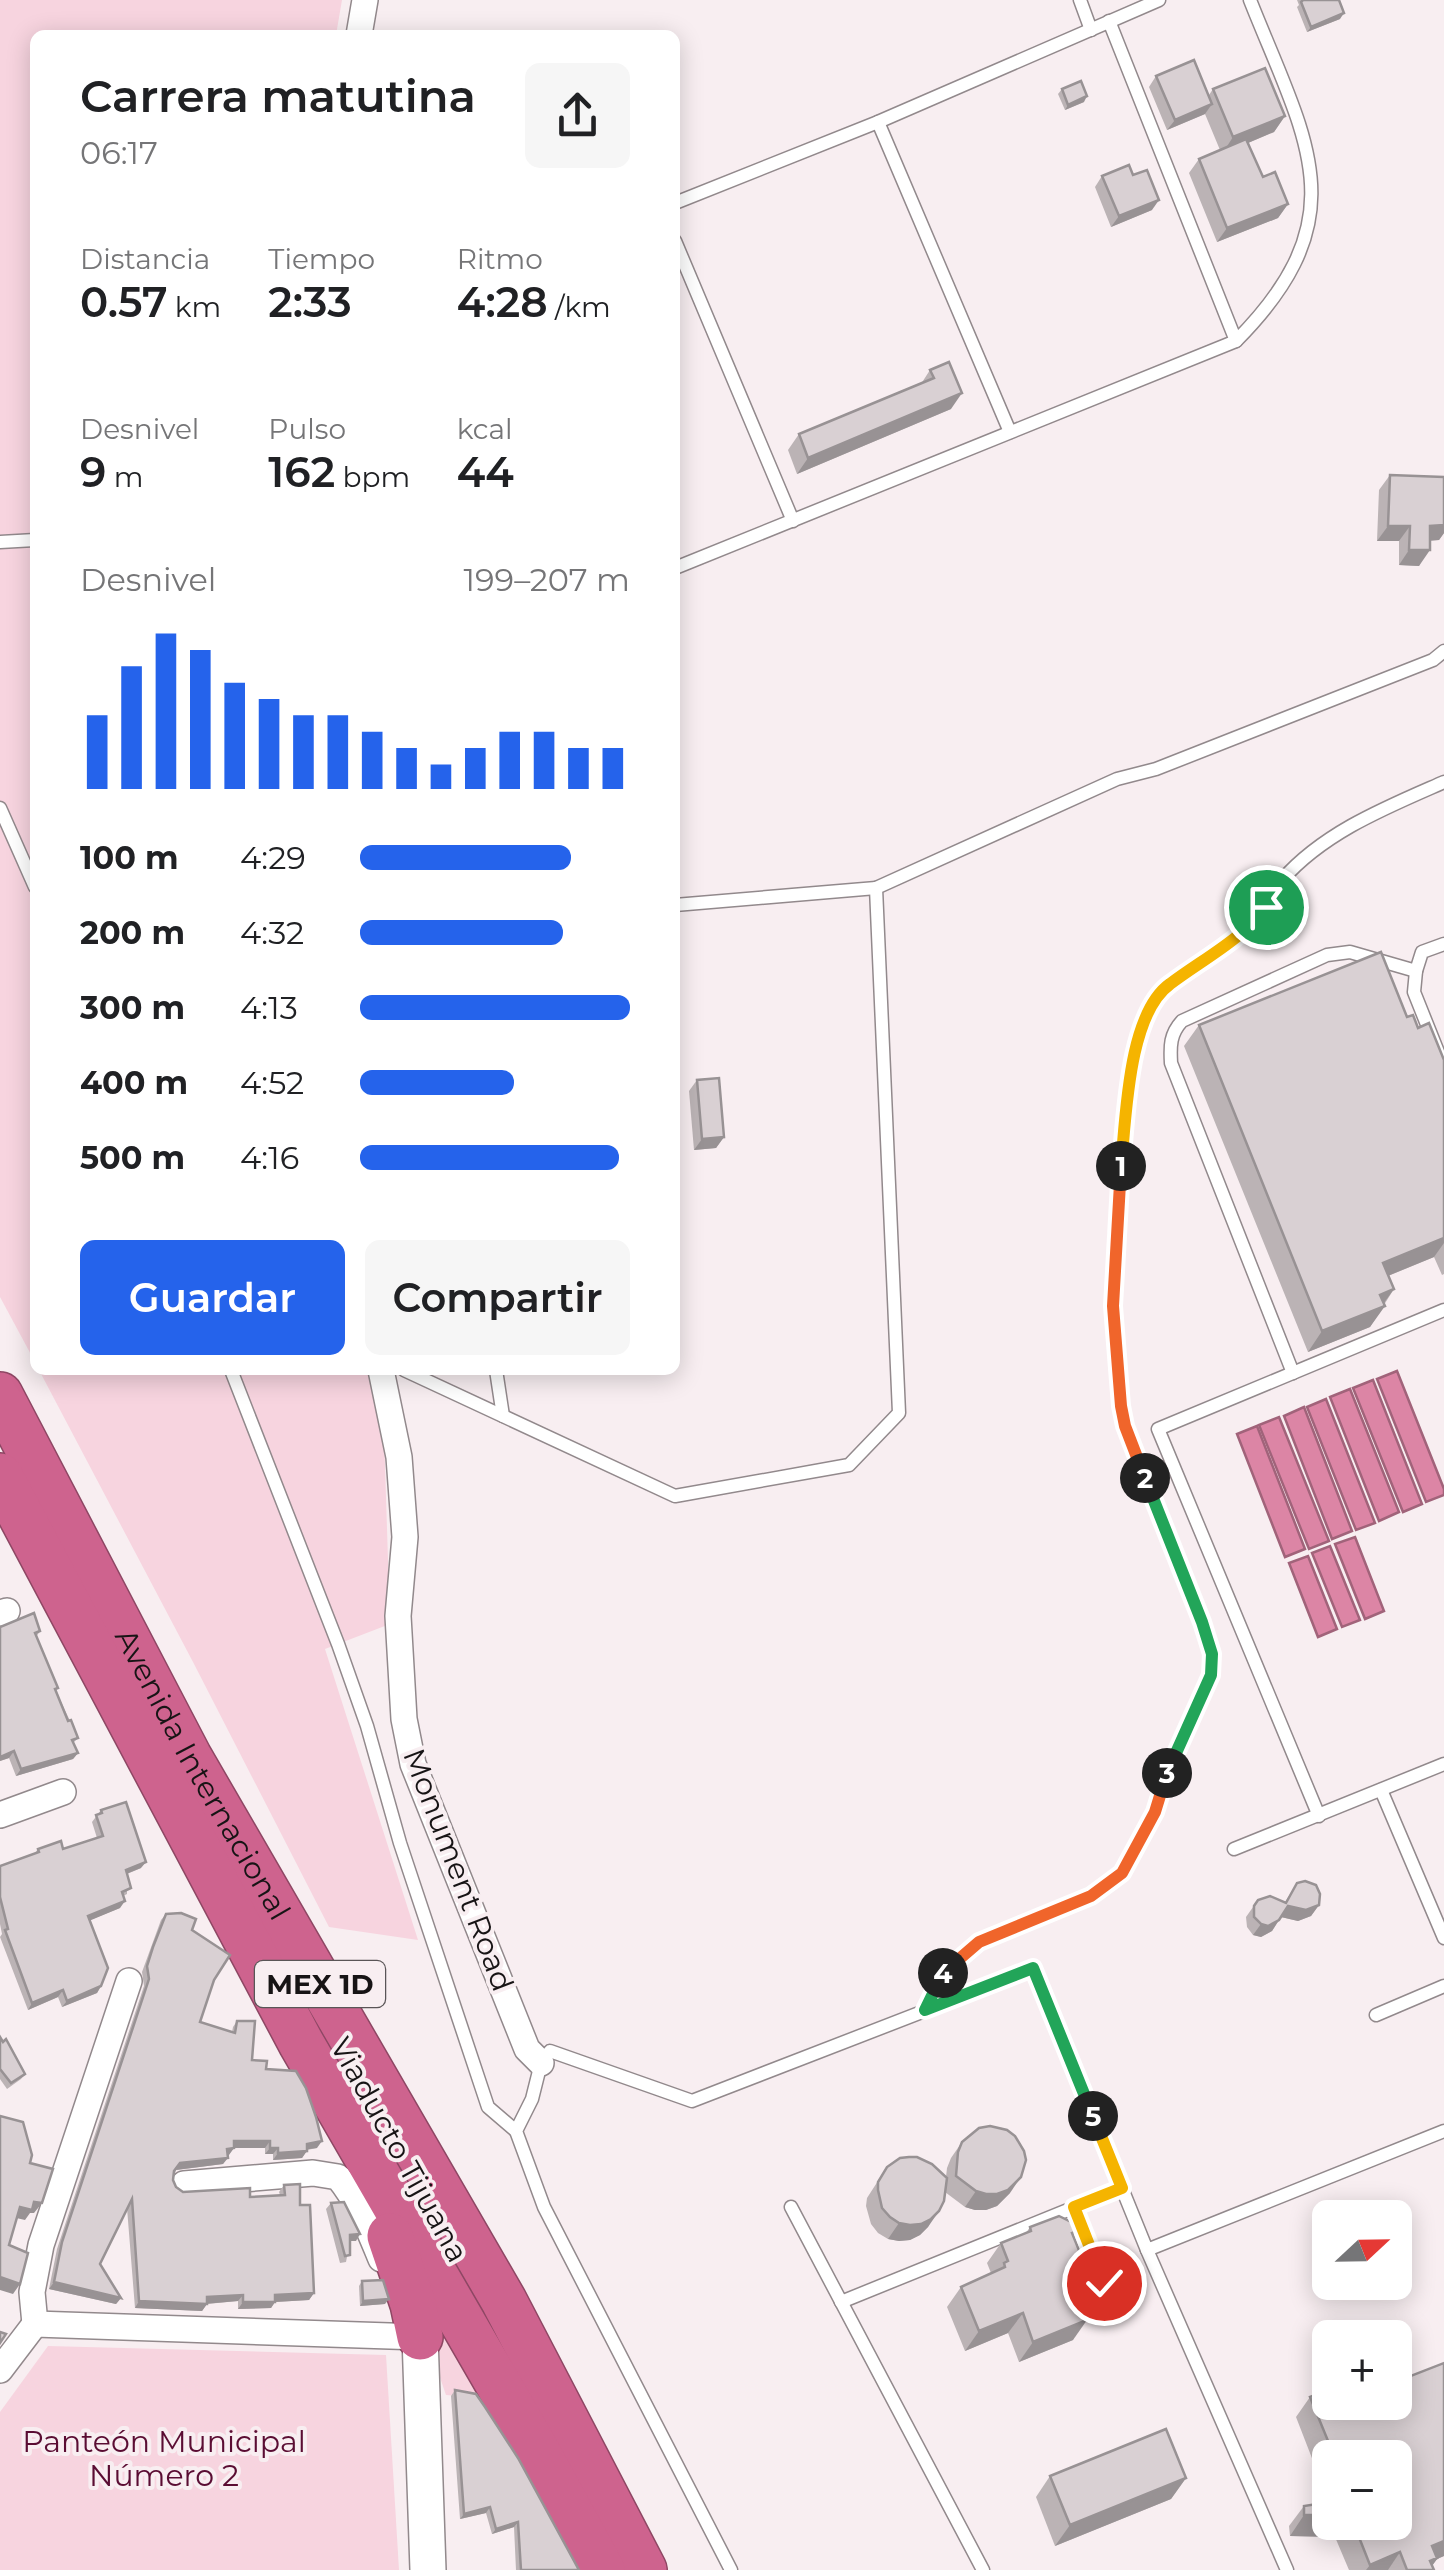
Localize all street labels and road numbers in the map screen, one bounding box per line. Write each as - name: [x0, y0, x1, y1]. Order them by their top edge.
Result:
- street label: Avenida Internacional: [107, 1622, 298, 1926]
- street label: Monument Road: [395, 1743, 522, 1996]
- road number: MEX 1D: [255, 1961, 385, 2007]
- street label: Viaducto Tijuana: [322, 2031, 477, 2269]

